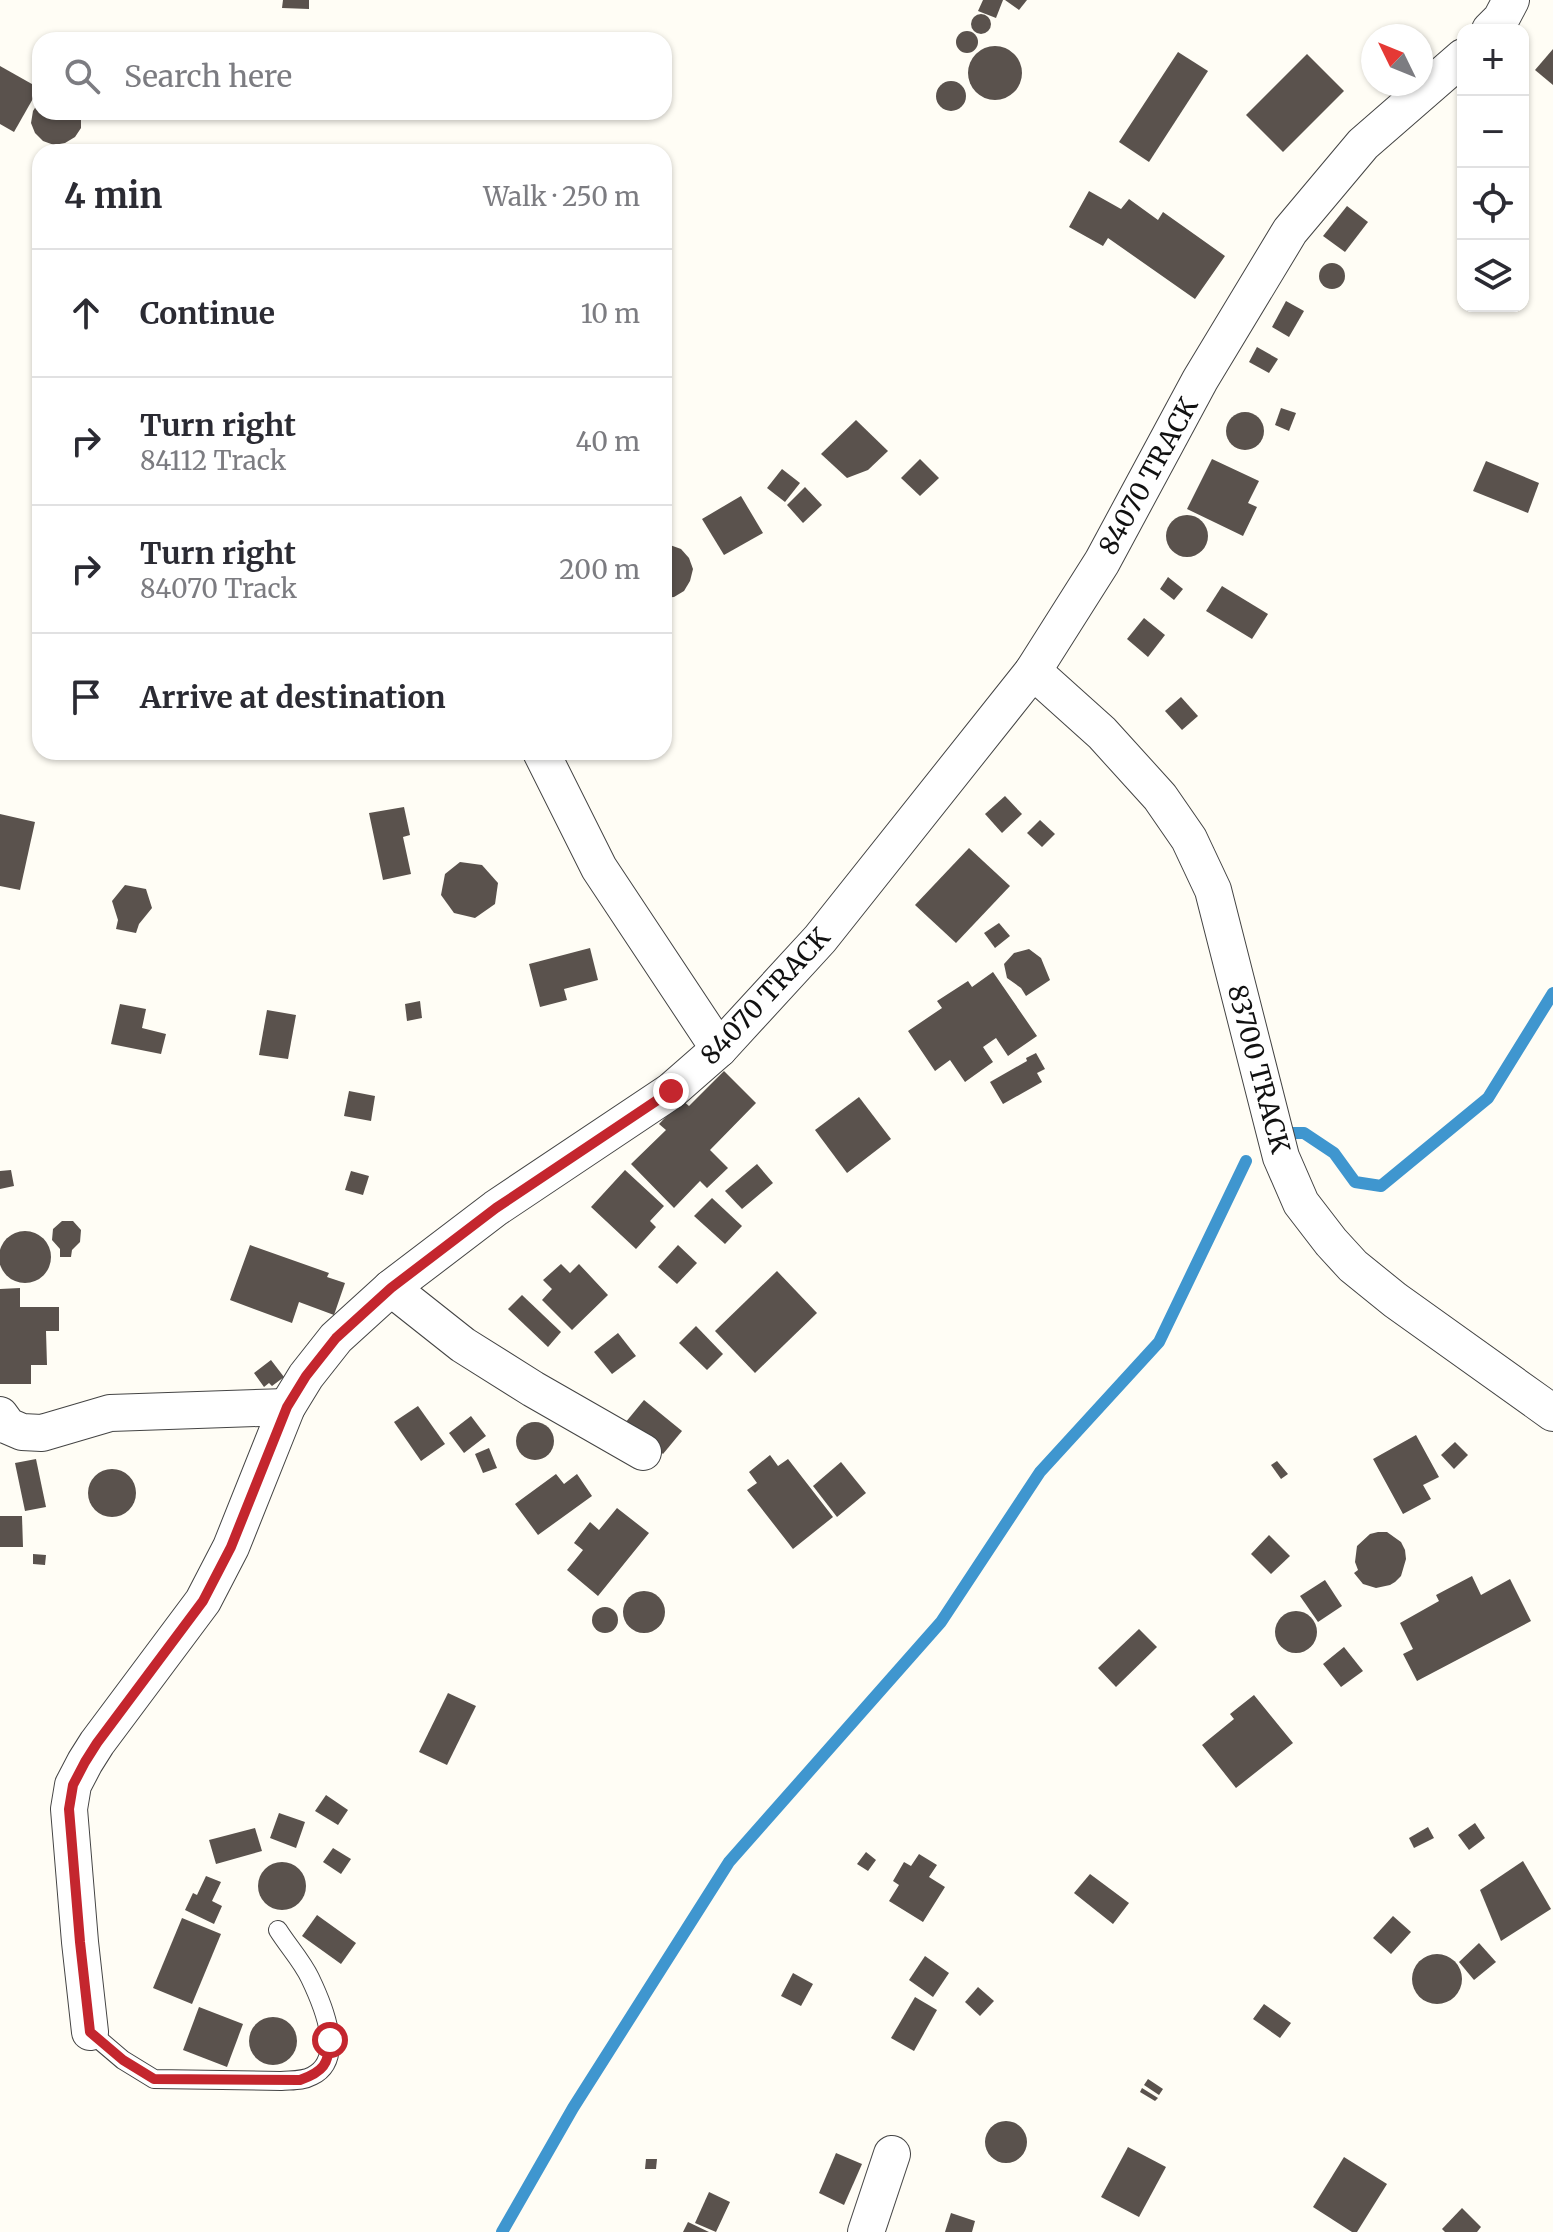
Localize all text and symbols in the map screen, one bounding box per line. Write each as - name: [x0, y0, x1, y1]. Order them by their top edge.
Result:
- north arrow: [1361, 24, 1433, 96]
- map controls: [1457, 24, 1529, 312]
- button: +: [1457, 24, 1529, 96]
- search box: [32, 32, 672, 120]
- icon: search: [60, 54, 104, 98]
- text: Search here: [124, 57, 292, 95]
- button: −: [1457, 96, 1529, 168]
- button: locate: [1457, 168, 1529, 240]
- text: 4 min: [64, 175, 162, 217]
- text: Walk · 250 m: [483, 180, 640, 213]
- button: layers: [1457, 240, 1529, 312]
- icon: ahead: [64, 291, 108, 335]
- text: Continue: [140, 294, 275, 332]
- text: 10 m: [581, 297, 640, 330]
- street label: 84070 TRACK: [1091, 391, 1205, 560]
- text: Turn right: [140, 406, 296, 444]
- icon: right: [64, 419, 108, 463]
- text: 40 m: [576, 425, 640, 458]
- text: 84112 Track: [140, 444, 286, 477]
- text: Turn right: [140, 534, 296, 572]
- icon: right: [64, 547, 108, 591]
- text: 200 m: [559, 553, 640, 586]
- text: 84070 Track: [140, 572, 297, 605]
- icon: arrive: [64, 675, 108, 719]
- text: Arrive at destination: [140, 678, 446, 716]
- street label: 84070 TRACK: [693, 921, 837, 1071]
- street label: 83700 TRACK: [1221, 981, 1297, 1157]
- route end: [653, 1073, 689, 1109]
- route start: [312, 2022, 348, 2058]

